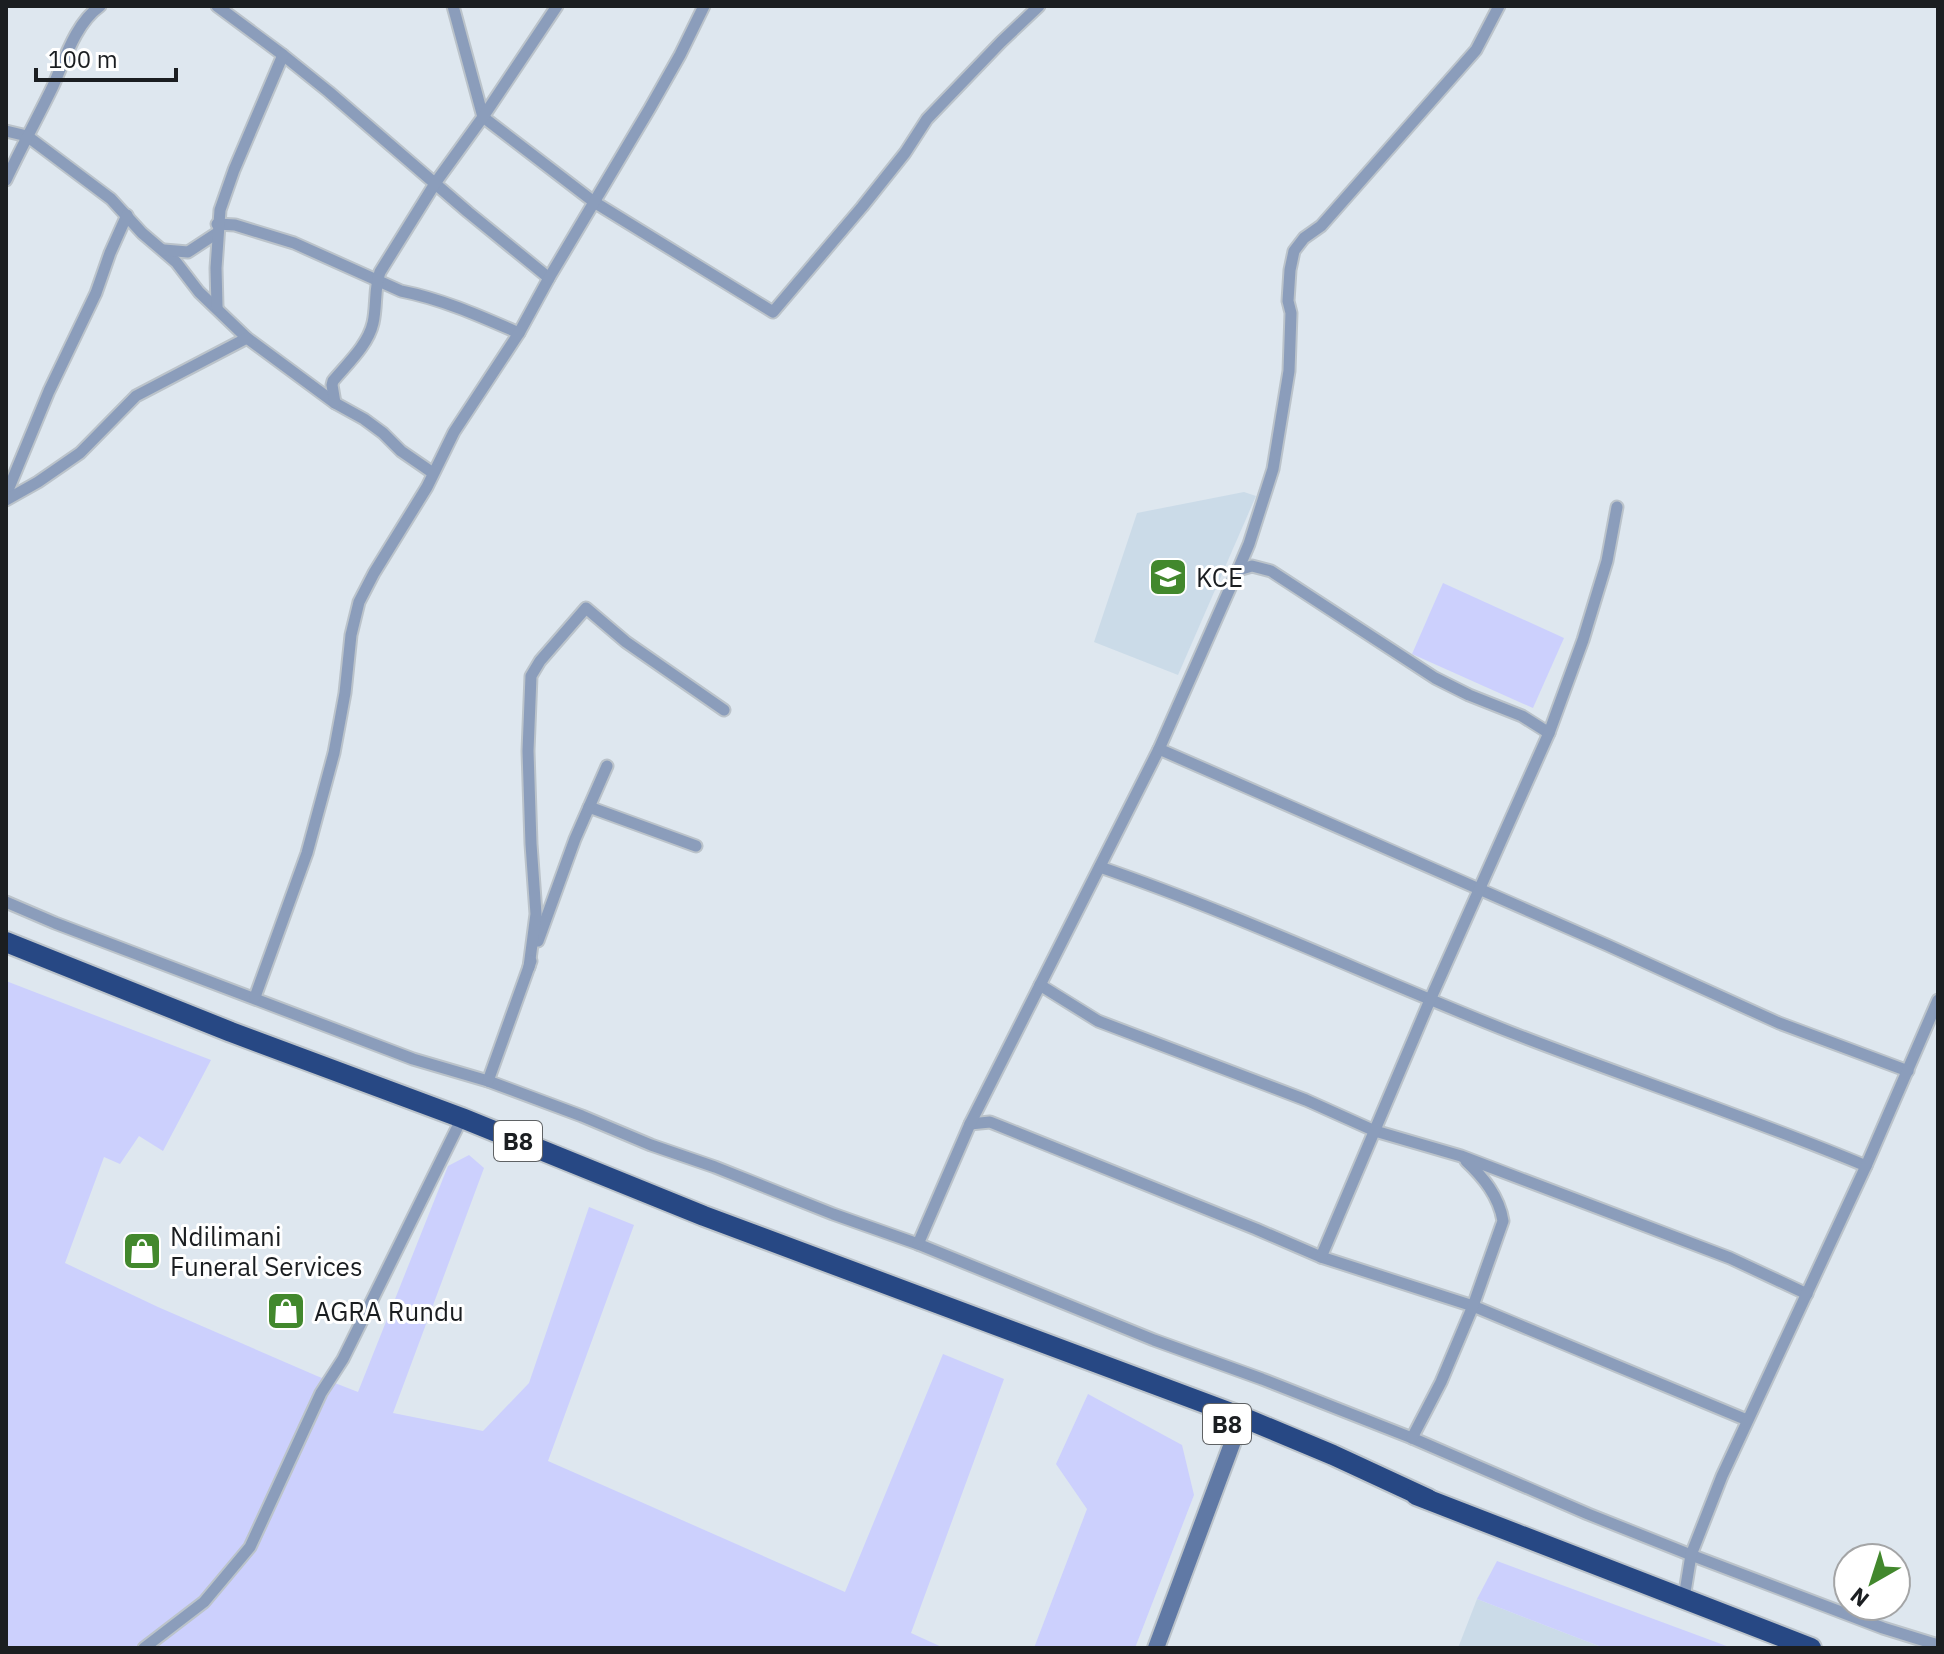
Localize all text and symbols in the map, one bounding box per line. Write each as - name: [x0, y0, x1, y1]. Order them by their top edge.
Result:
- scale bar: [36, 32, 176, 82]
- text: 100 m: [48, 43, 118, 75]
- school or university icon: KCE: [1147, 556, 1189, 598]
- place label: KCE: [1196, 560, 1243, 594]
- road number: B8: [494, 1121, 542, 1161]
- place label: Ndilimani Funeral Services: [170, 1219, 363, 1283]
- shop icon: Ndilimani Funeral Services: [121, 1230, 163, 1272]
- shop icon: AGRA Rundu: [265, 1290, 307, 1332]
- place label: AGRA Rundu: [314, 1294, 464, 1328]
- road number: B8: [1203, 1404, 1251, 1444]
- north arrow: [1832, 1542, 1912, 1622]
- text: N: [1844, 1582, 1874, 1614]

